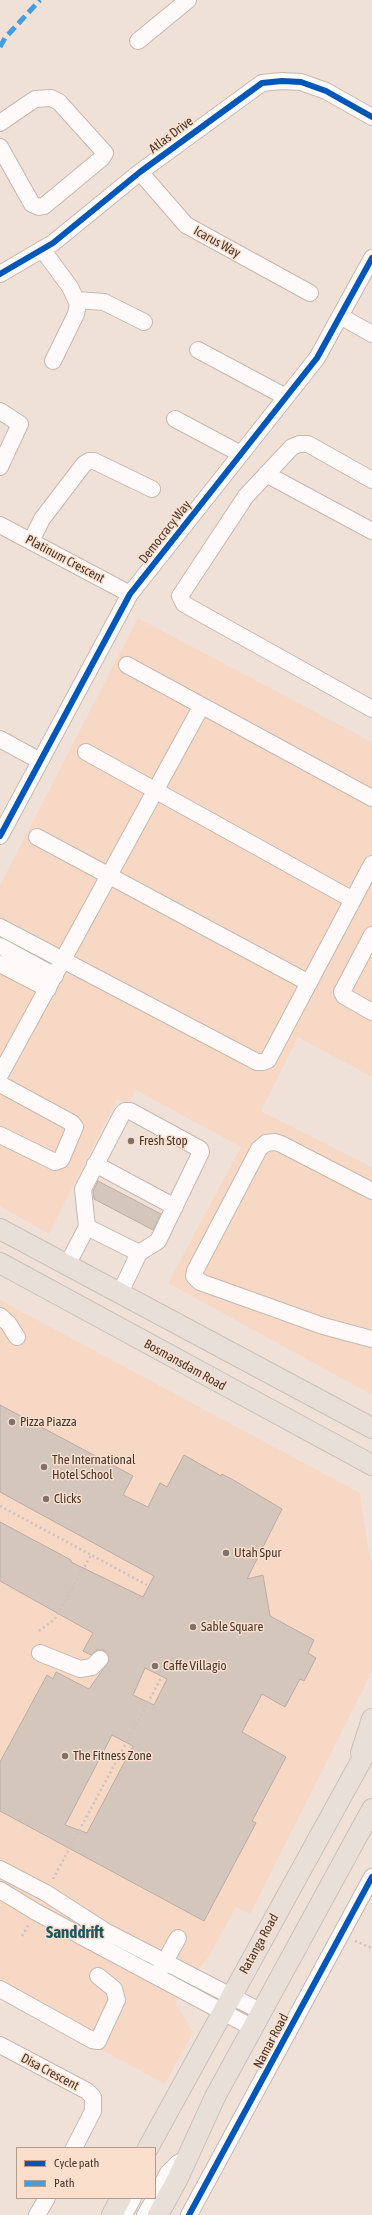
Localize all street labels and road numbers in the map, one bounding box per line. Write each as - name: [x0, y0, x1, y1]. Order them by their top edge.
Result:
- street label: Atlas Drive: [146, 113, 196, 157]
- street label: Icarus Way: [191, 223, 243, 261]
- street label: Democracy Way: [136, 497, 194, 567]
- street label: Platinum Crescent: [23, 532, 107, 586]
- street label: Bosmansdam Road: [141, 1336, 229, 1394]
- street label: Ratanga Road: [236, 1911, 282, 1977]
- street label: Namar Road: [250, 2011, 292, 2071]
- street label: Disa Crescent: [18, 2050, 82, 2094]

